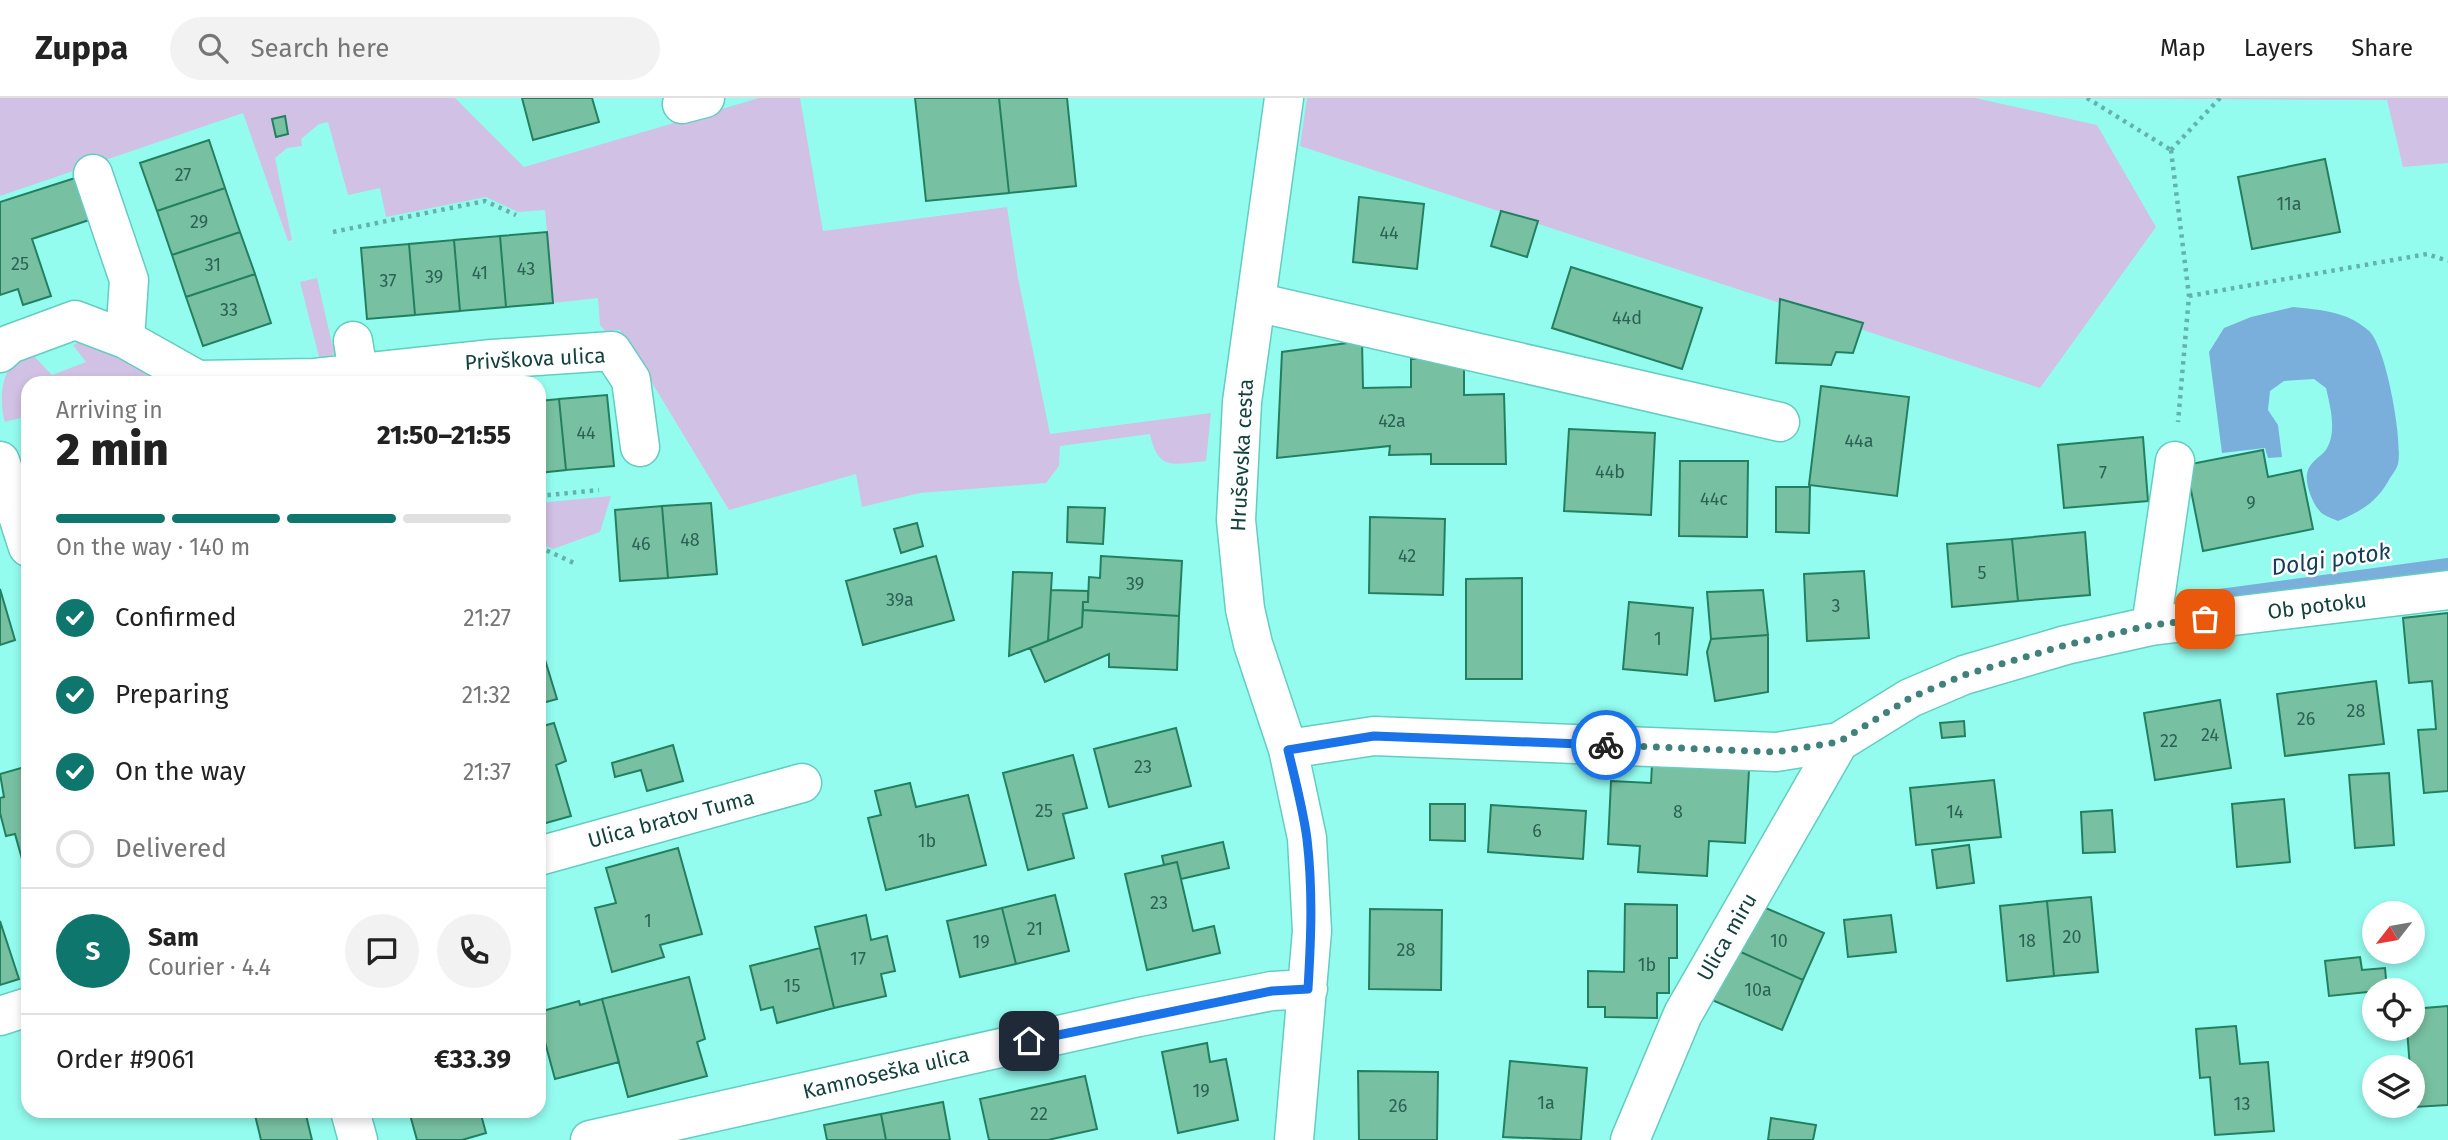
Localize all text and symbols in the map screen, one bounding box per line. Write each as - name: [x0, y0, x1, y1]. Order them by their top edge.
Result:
- search box: [170, 17, 660, 80]
- text: Zuppa: [35, 28, 128, 68]
- icon: search: [194, 29, 232, 67]
- text: Search here: [250, 33, 389, 64]
- text: Map: [2160, 34, 2206, 62]
- text: Layers: [2244, 34, 2313, 62]
- text: Share: [2351, 34, 2413, 62]
- house number: 27: [175, 164, 191, 186]
- house number: 11a: [2276, 193, 2302, 215]
- house number: 29: [190, 211, 208, 233]
- house number: 44: [1379, 222, 1399, 244]
- house number: 25: [11, 253, 29, 275]
- house number: 31: [205, 254, 221, 276]
- house number: 43: [517, 258, 535, 280]
- house number: 41: [472, 262, 488, 284]
- house number: 39: [425, 266, 443, 288]
- house number: 37: [380, 270, 396, 292]
- house number: 33: [220, 299, 238, 321]
- house number: 44d: [1612, 307, 1642, 329]
- street label: Privškova ulica: [464, 342, 606, 376]
- street label: Hruševska cesta: [1225, 378, 1259, 532]
- text: Arriving in: [56, 396, 163, 424]
- house number: 42a: [1378, 410, 1406, 432]
- text: 21:50–21:55: [377, 420, 511, 451]
- text: 2 min: [56, 422, 169, 477]
- house number: 44: [576, 422, 596, 444]
- house number: 44a: [1845, 430, 1873, 452]
- house number: 44b: [1595, 461, 1625, 483]
- house number: 7: [2099, 462, 2107, 484]
- house number: 44c: [1700, 488, 1728, 510]
- house number: 9: [2246, 492, 2256, 514]
- house number: 48: [680, 529, 700, 551]
- text: On the way · 140 m: [56, 533, 250, 561]
- house number: 46: [631, 533, 651, 555]
- water label: Dolgi potok: [2269, 537, 2393, 581]
- house number: 42: [1398, 545, 1416, 567]
- house number: 5: [1977, 562, 1987, 584]
- house number: 39: [1126, 573, 1144, 595]
- street label: Ob potoku: [2266, 587, 2368, 625]
- house number: 39a: [886, 589, 914, 611]
- pin: [2175, 589, 2235, 649]
- house number: 3: [1832, 595, 1840, 617]
- icon: check: [56, 599, 94, 637]
- icon: bag: [2186, 600, 2224, 638]
- text: Confirmed: [115, 602, 236, 633]
- text: 21:27: [463, 604, 511, 632]
- house number: 1: [1654, 628, 1662, 650]
- icon: check: [56, 676, 94, 714]
- text: Preparing: [115, 679, 228, 710]
- text: 21:32: [462, 681, 511, 709]
- house number: 28: [2347, 700, 2365, 722]
- house number: 26: [2297, 708, 2315, 730]
- courier: [1571, 710, 1641, 780]
- house number: 24: [2201, 724, 2219, 746]
- icon: bike: [1587, 726, 1625, 764]
- house number: 22: [2160, 730, 2178, 752]
- icon: check: [56, 753, 94, 791]
- text: On the way: [115, 756, 246, 787]
- house number: 23: [1134, 756, 1152, 778]
- text: 21:37: [463, 758, 511, 786]
- street label: Ulica bratov Tuma: [585, 784, 757, 854]
- house number: 25: [1035, 800, 1053, 822]
- house number: 8: [1673, 801, 1683, 823]
- house number: 14: [1946, 801, 1964, 823]
- house number: 6: [1532, 820, 1542, 842]
- house number: 1b: [918, 830, 936, 852]
- text: Delivered: [115, 833, 227, 864]
- street label: Ulica miru: [1691, 888, 1763, 986]
- house number: 23: [1150, 892, 1168, 914]
- north arrow: [2362, 901, 2426, 964]
- map controls: [2362, 901, 2425, 1118]
- house number: 1: [644, 910, 652, 932]
- button: chat: [345, 914, 419, 988]
- button: phone: [437, 914, 511, 988]
- house number: 21: [1027, 918, 1043, 940]
- text: Sam: [148, 922, 199, 953]
- house number: 20: [2063, 926, 2081, 948]
- house number: 10: [1770, 930, 1788, 952]
- house number: 18: [2018, 930, 2036, 952]
- house number: 19: [972, 931, 990, 953]
- text: S: [86, 936, 100, 967]
- house number: 28: [1397, 939, 1415, 961]
- house number: 17: [850, 948, 866, 970]
- text: Courier · 4.4: [148, 953, 271, 981]
- house number: 1b: [1638, 954, 1656, 976]
- house number: 15: [784, 975, 800, 997]
- button: locate: [2362, 978, 2425, 1041]
- house number: 10a: [1744, 979, 1772, 1001]
- pin: [999, 1011, 1059, 1071]
- icon: home: [1010, 1022, 1048, 1060]
- street label: Kamnoseška ulica: [800, 1041, 972, 1105]
- text: Order #9061: [56, 1044, 195, 1075]
- text: €33.39: [434, 1044, 511, 1075]
- button: layers: [2362, 1055, 2425, 1118]
- house number: 19: [1192, 1080, 1210, 1102]
- house number: 1a: [1537, 1092, 1555, 1114]
- house number: 13: [2234, 1093, 2250, 1115]
- house number: 26: [1389, 1095, 1407, 1117]
- house number: 22: [1030, 1103, 1048, 1125]

